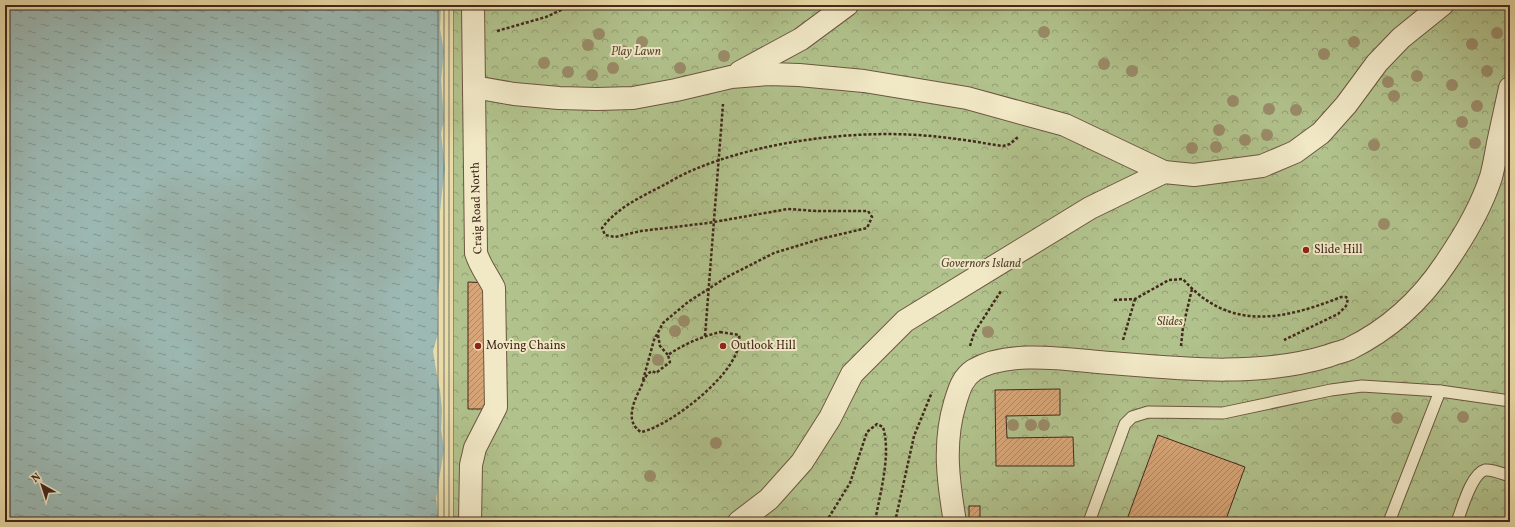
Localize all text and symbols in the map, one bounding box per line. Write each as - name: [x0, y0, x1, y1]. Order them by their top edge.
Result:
- park label: Play Lawn: [611, 44, 661, 60]
- street label: Craig Road North: [467, 162, 487, 254]
- place label: Slide Hill: [1314, 242, 1363, 258]
- marker: Slide Hill: [1301, 245, 1311, 255]
- park label: Governors Island: [941, 256, 1021, 272]
- park label: Slides: [1157, 314, 1184, 330]
- place label: Moving Chains: [486, 338, 566, 354]
- place label: Outlook Hill: [731, 338, 796, 354]
- marker: Moving Chains: [473, 341, 483, 351]
- marker: Outlook Hill: [718, 341, 728, 351]
- north arrow: [22, 465, 62, 505]
- text: N: [29, 470, 44, 487]

